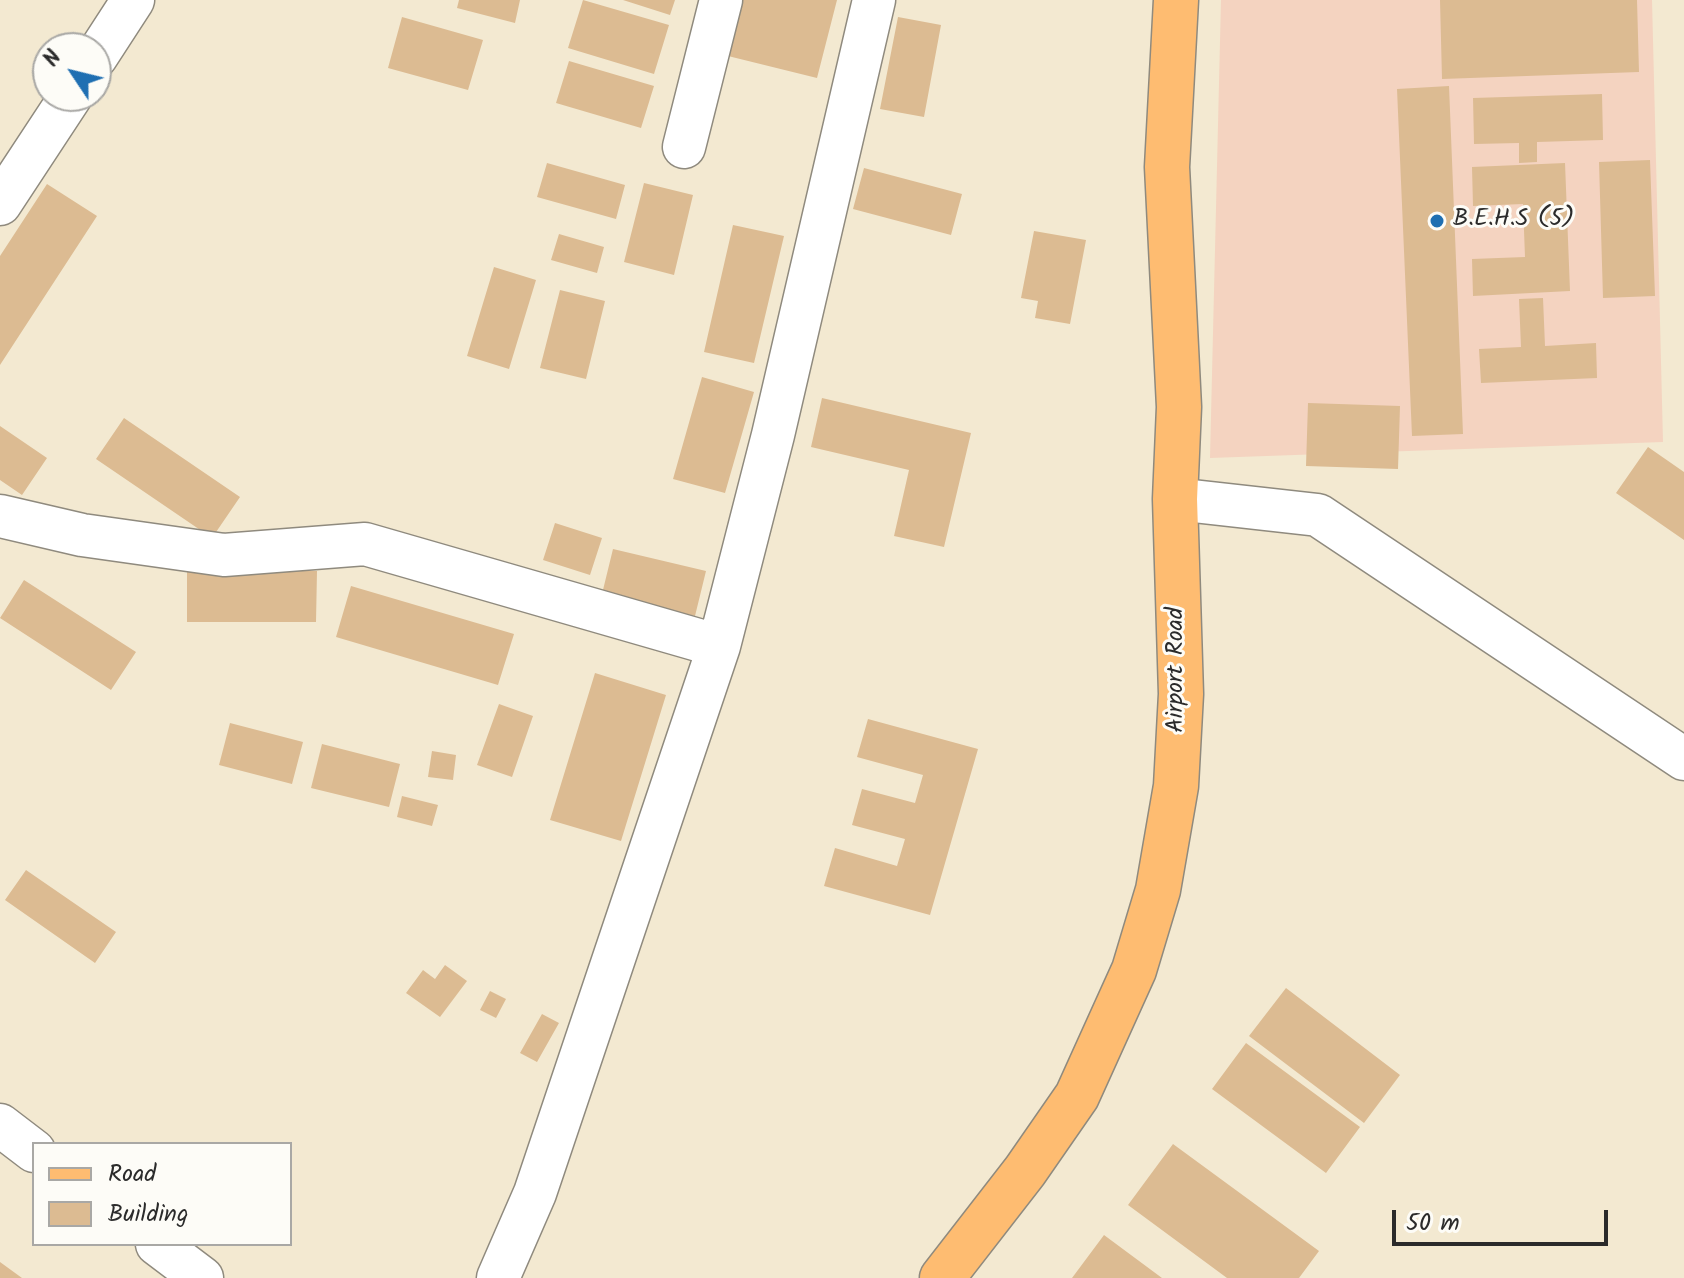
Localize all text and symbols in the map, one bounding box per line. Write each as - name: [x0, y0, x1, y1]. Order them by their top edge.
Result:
- north arrow: [32, 32, 112, 112]
- text: N: [35, 43, 72, 75]
- place label: B.E.H.S (5): [1453, 207, 1574, 235]
- marker: B.E.H.S (5): [1428, 212, 1446, 230]
- street label: Airport Road: [1164, 607, 1192, 733]
- legend: [32, 1142, 292, 1246]
- text: Road: [108, 1155, 156, 1194]
- scale bar: [1396, 1194, 1612, 1244]
- text: Building: [108, 1195, 188, 1234]
- text: 50 m: [1406, 1204, 1460, 1243]

